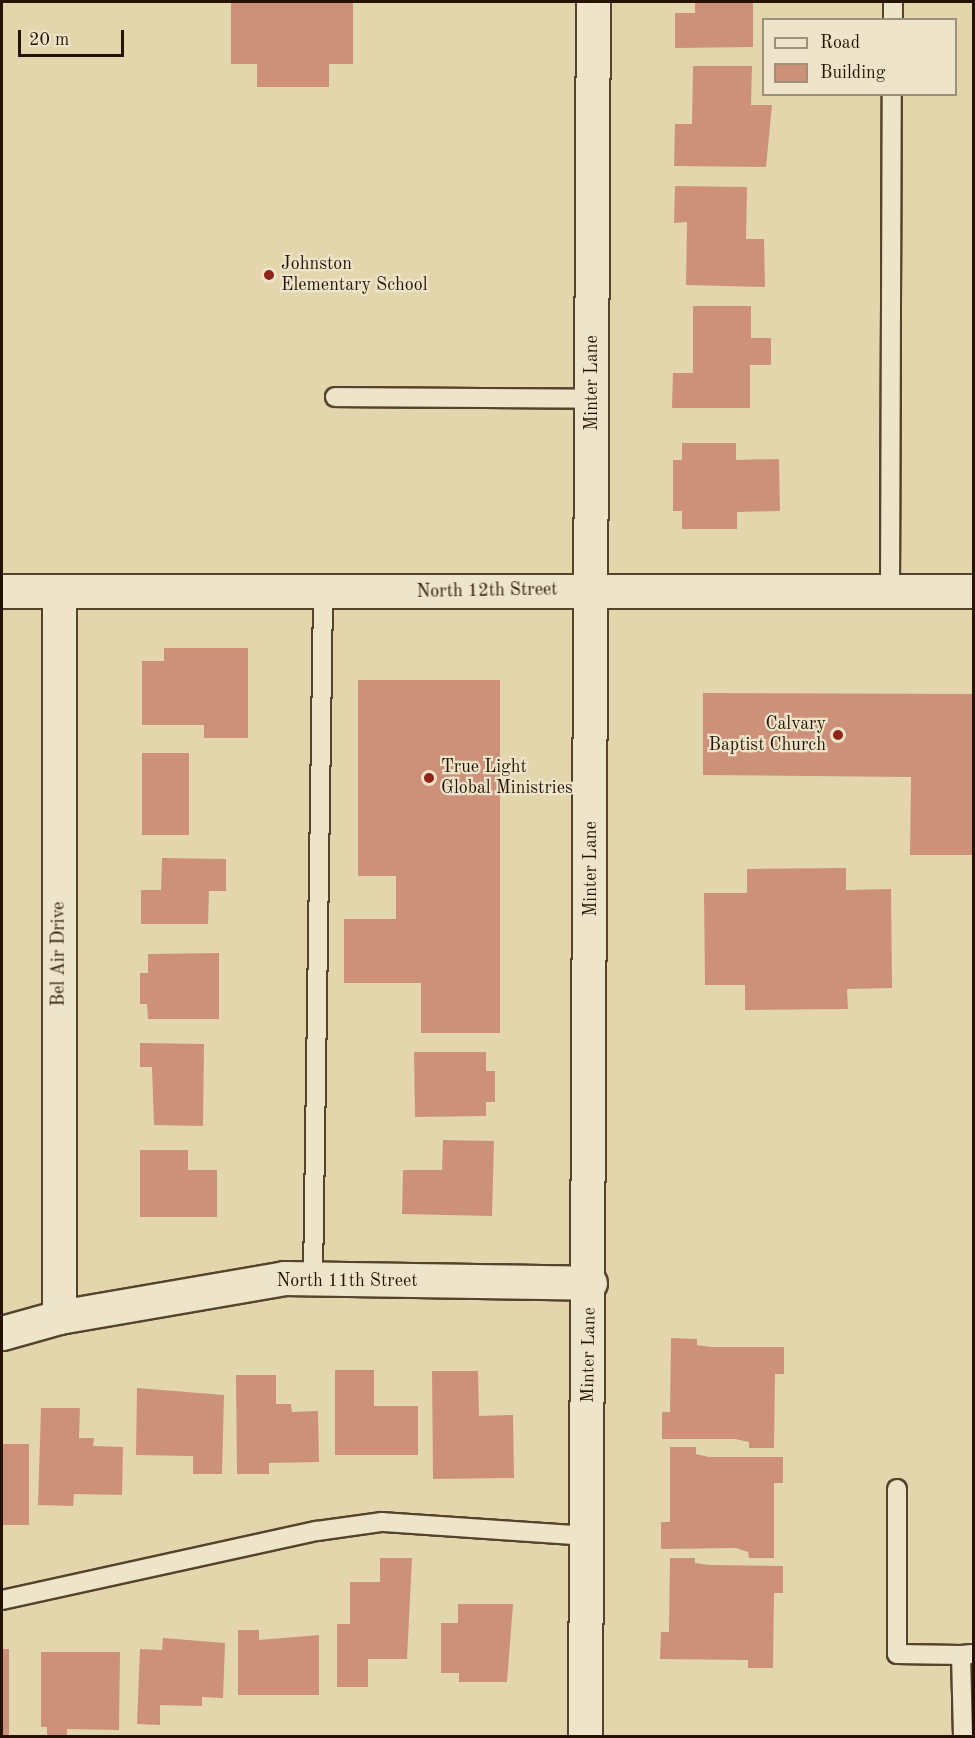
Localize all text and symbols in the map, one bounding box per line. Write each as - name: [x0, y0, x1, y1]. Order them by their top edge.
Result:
- scale bar: [21, 18, 128, 56]
- legend: [762, 18, 957, 96]
- text: 20 m: [29, 31, 69, 49]
- text: Road: [820, 34, 860, 52]
- text: Building: [820, 64, 885, 82]
- place label: Johnston Elementary School: [281, 254, 428, 296]
- marker: Johnston Elementary School: [262, 268, 276, 282]
- street label: Minter Lane: [581, 335, 603, 431]
- street label: North 12th Street: [416, 579, 558, 603]
- place label: Calvary Baptist Church: [709, 714, 826, 756]
- marker: Calvary Baptist Church: [831, 728, 845, 742]
- place label: True Light Global Ministries: [441, 757, 573, 800]
- marker: True Light Global Ministries: [422, 771, 436, 785]
- street label: Minter Lane: [580, 821, 602, 917]
- street label: Bel Air Drive: [48, 902, 70, 1006]
- street label: North 11th Street: [276, 1270, 418, 1292]
- street label: Minter Lane: [577, 1307, 601, 1403]

